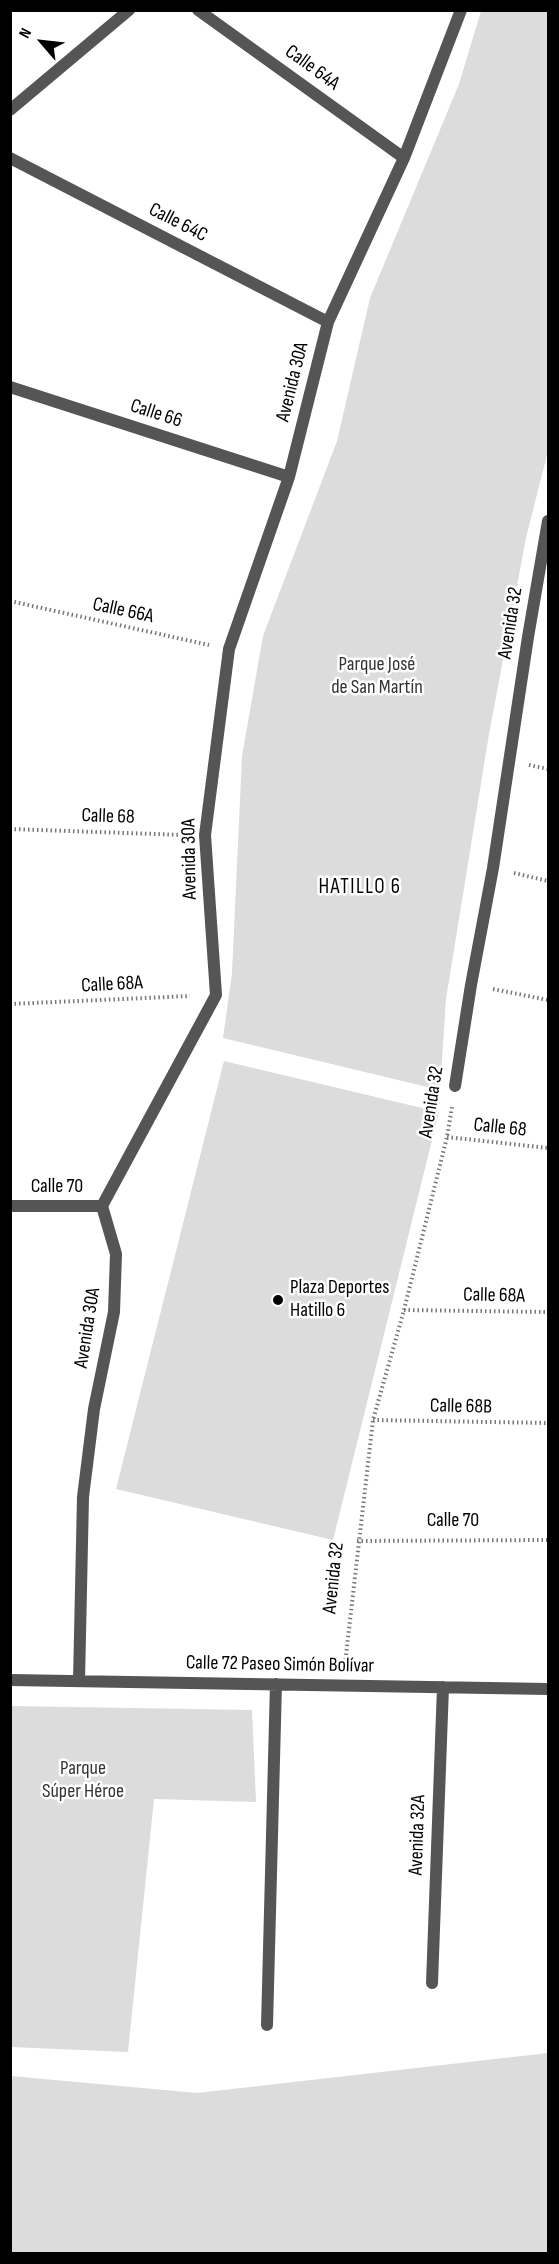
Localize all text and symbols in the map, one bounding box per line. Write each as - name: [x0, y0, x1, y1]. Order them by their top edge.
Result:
- north arrow: [12, 12, 72, 72]
- text: N: [15, 25, 36, 42]
- street label: Calle 64A: [280, 40, 344, 96]
- street label: Calle 64C: [145, 198, 211, 248]
- street label: Avenida 30A: [272, 340, 314, 424]
- street label: Calle 66: [127, 394, 185, 434]
- street label: Avenida 32: [494, 586, 528, 660]
- street label: Calle 66A: [90, 593, 156, 629]
- park label: Parque José de San Martín: [331, 653, 423, 700]
- street label: Calle 68: [81, 804, 135, 830]
- street label: Avenida 30A: [177, 818, 203, 900]
- district label: HATILLO 6: [318, 875, 402, 901]
- street label: Calle 68A: [81, 971, 143, 999]
- street label: Avenida 32: [415, 1065, 449, 1139]
- street label: Calle 68: [472, 1113, 528, 1143]
- street label: Calle 70: [31, 1175, 83, 1199]
- place label: Plaza Deportes Hatillo 6: [290, 1276, 390, 1323]
- street label: Calle 68A: [463, 1283, 525, 1309]
- street label: Avenida 30A: [70, 1286, 106, 1370]
- marker: Plaza Deportes Hatillo 6: [271, 1293, 285, 1307]
- street label: Calle 68B: [430, 1394, 492, 1420]
- street label: Calle 70: [427, 1509, 479, 1533]
- street label: Avenida 32: [318, 1541, 350, 1615]
- street label: Calle 72 Paseo Simón Bolívar: [186, 1651, 374, 1679]
- park label: Parque Súper Héroe: [42, 1757, 124, 1804]
- street label: Avenida 32A: [405, 1794, 431, 1876]

